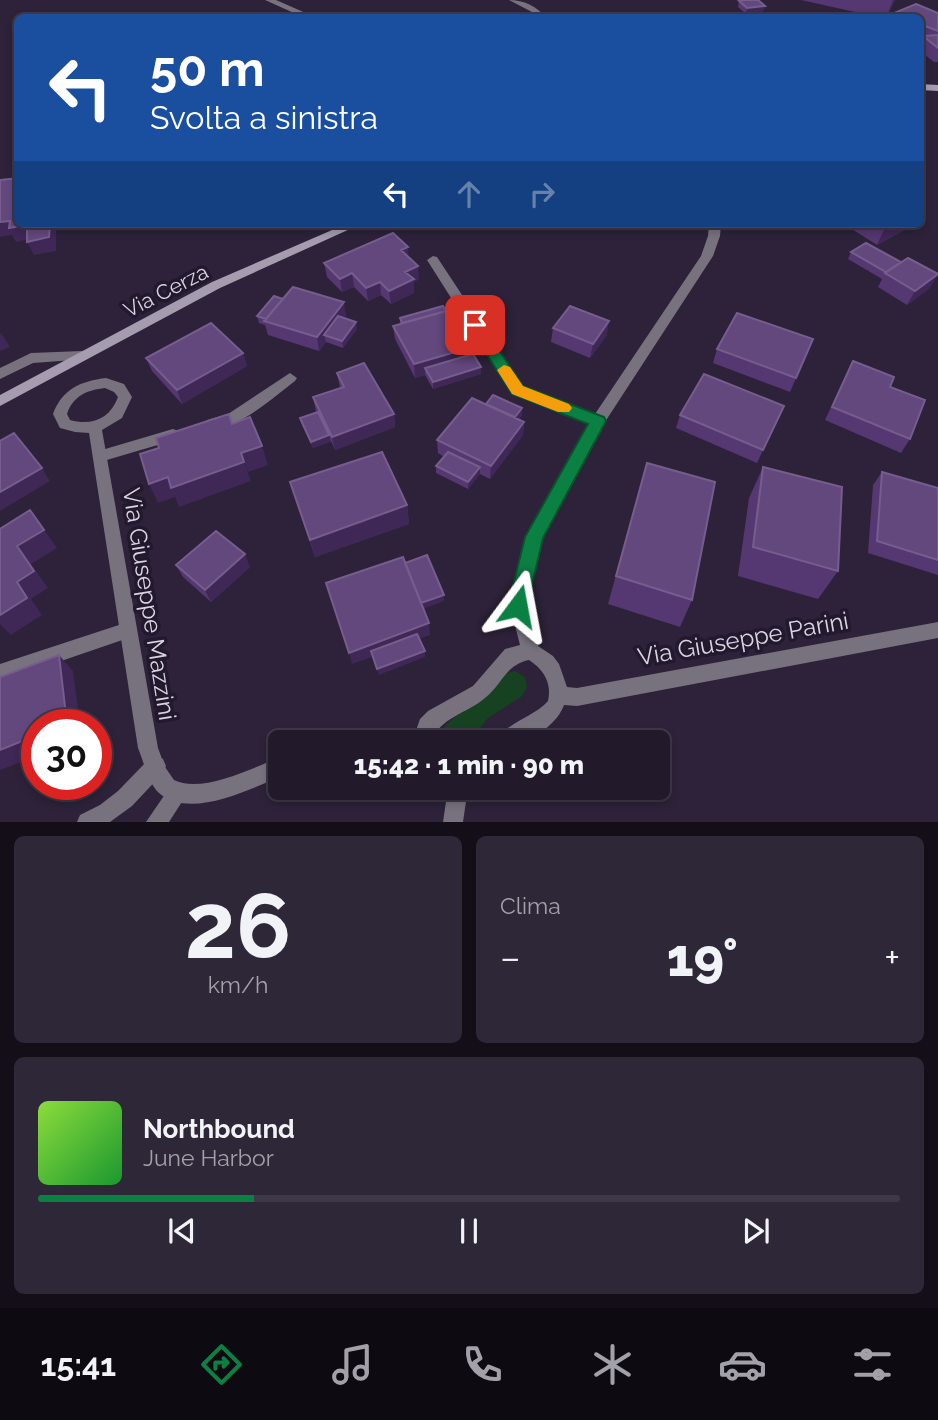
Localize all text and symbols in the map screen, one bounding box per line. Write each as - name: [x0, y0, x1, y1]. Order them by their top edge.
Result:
- text: 50 m: [150, 40, 265, 97]
- icon: left: [35, 42, 126, 133]
- text: Svolta a sinistra: [150, 99, 378, 136]
- icon: left: [377, 175, 415, 213]
- icon: ahead: [450, 175, 488, 213]
- icon: right: [523, 175, 561, 213]
- street label: Via Cerza: [119, 259, 212, 322]
- pin: [445, 295, 505, 355]
- icon: arrive: [456, 306, 494, 344]
- street label: Via Giuseppe Mazzini: [117, 486, 182, 722]
- position arrow: [481, 569, 555, 643]
- street label: Via Giuseppe Parini: [635, 606, 851, 671]
- speed limit sign: 30: [21, 709, 112, 800]
- text: 15:42 · 1 min · 90 m: [354, 750, 584, 780]
- text: 26: [185, 872, 291, 979]
- text: Clima: [500, 892, 561, 919]
- text: 19°: [667, 927, 738, 988]
- text: −: [500, 935, 520, 980]
- text: +: [884, 935, 900, 980]
- text: km/h: [208, 971, 268, 998]
- text: Northbound: [143, 1114, 295, 1144]
- text: June Harbor: [143, 1144, 274, 1171]
- icon: previous: [163, 1212, 201, 1250]
- icon: pause: [450, 1212, 488, 1250]
- icon: next: [737, 1212, 775, 1250]
- icon: directions: [197, 1340, 246, 1389]
- icon: music: [328, 1340, 377, 1389]
- icon: phone: [458, 1340, 507, 1389]
- icon: climate: [588, 1340, 637, 1389]
- icon: car: [718, 1340, 767, 1389]
- icon: filters: [848, 1340, 897, 1389]
- text: 15:41: [41, 1346, 116, 1383]

